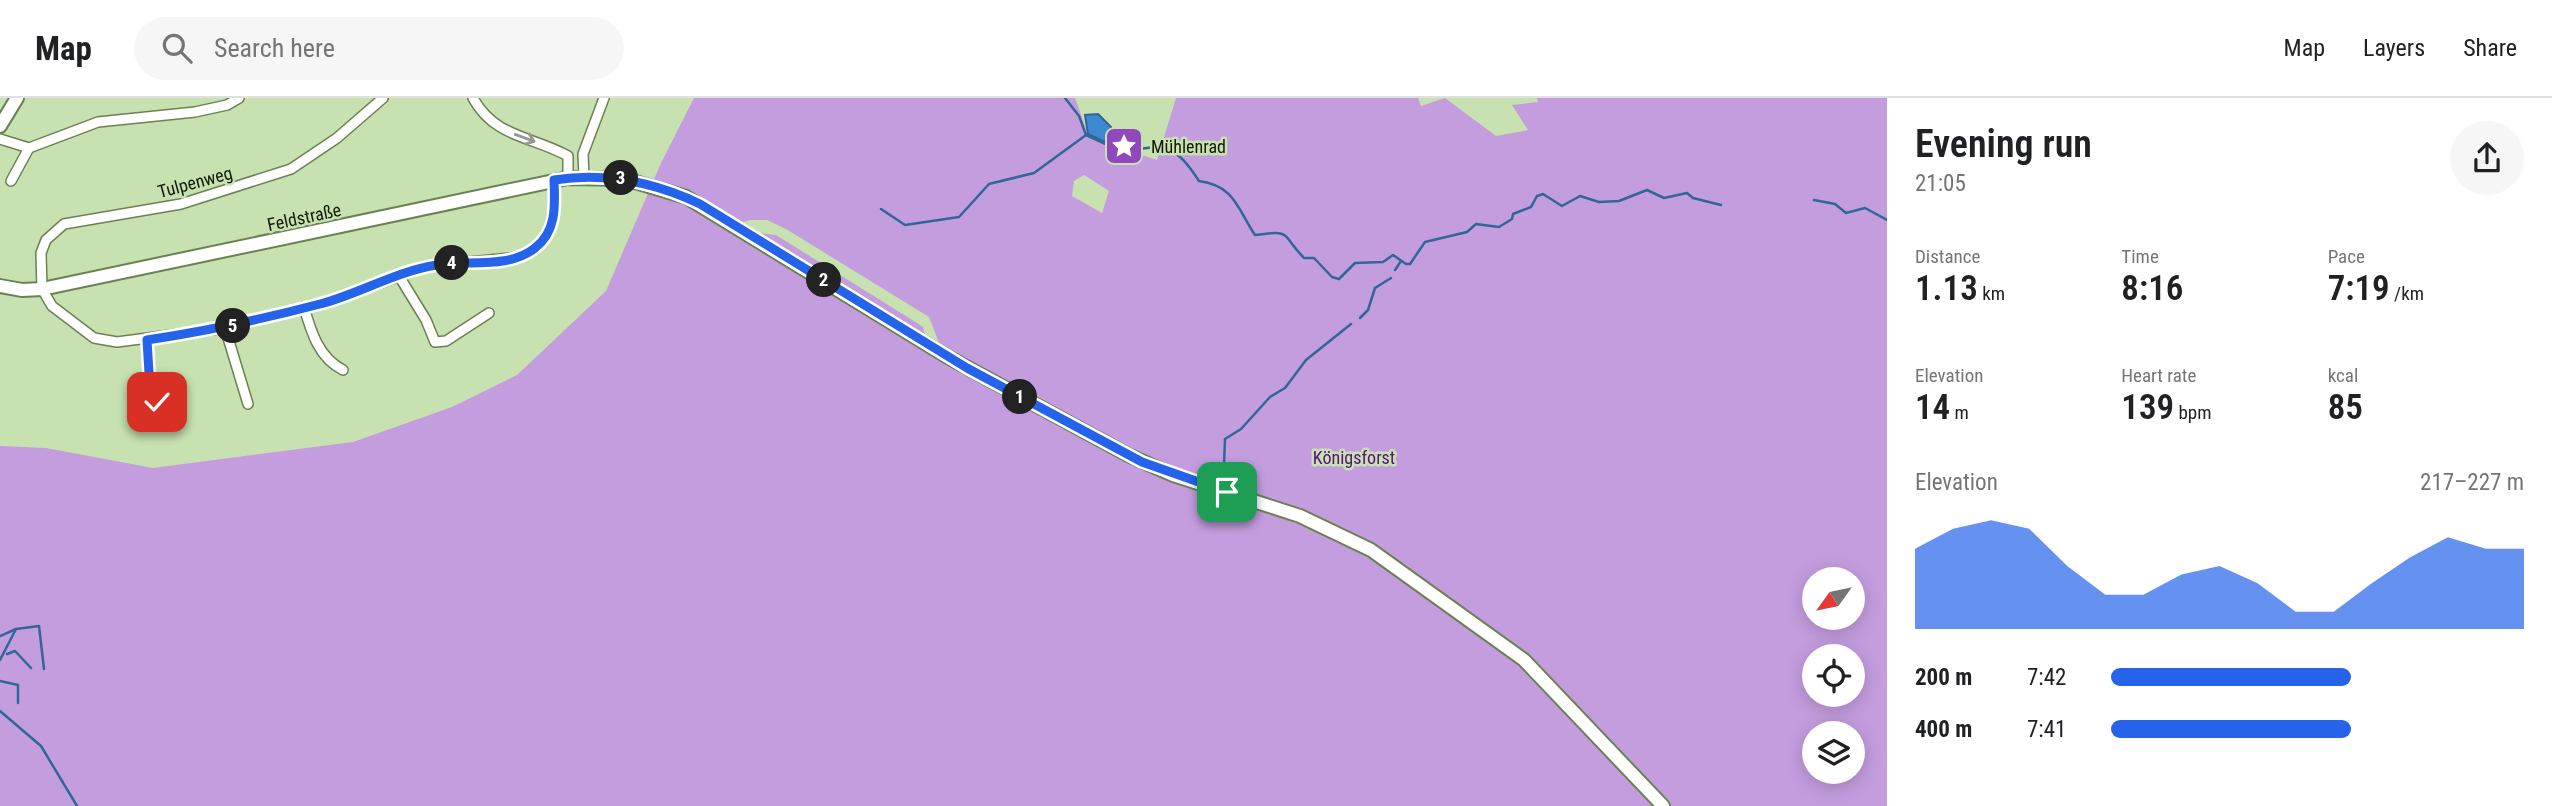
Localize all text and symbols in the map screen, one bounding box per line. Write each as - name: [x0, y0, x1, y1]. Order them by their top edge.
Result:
- search box: [134, 17, 624, 80]
- text: Map: [35, 29, 92, 68]
- icon: search: [158, 29, 196, 67]
- text: Search here: [214, 33, 335, 63]
- text: Map: [2284, 34, 2325, 62]
- text: Layers: [2363, 34, 2425, 62]
- text: Share: [2463, 34, 2517, 62]
- button: share: [2450, 121, 2524, 195]
- text: Evening run: [1915, 122, 2092, 166]
- place icon: Mühlenrad: [1103, 125, 1145, 167]
- one-way arrow: [513, 133, 535, 146]
- place label: Mühlenrad: [1151, 136, 1226, 157]
- pin: 3: [604, 160, 638, 196]
- street label: Tulpenweg: [155, 162, 235, 202]
- text: 3: [616, 166, 625, 189]
- text: 21:05: [1915, 170, 1966, 197]
- street label: Feldstraße: [265, 199, 343, 235]
- text: Distance: [1915, 245, 1980, 268]
- text: Time: [2121, 245, 2159, 268]
- text: Pace: [2328, 245, 2365, 268]
- pin: 4: [434, 246, 470, 280]
- text: 4: [447, 251, 456, 274]
- pin: 2: [806, 262, 842, 298]
- text: 2: [819, 268, 828, 291]
- text: 1.13: [1915, 268, 1978, 309]
- text: 8:16: [2121, 268, 2183, 309]
- text: 7:19: [2328, 268, 2390, 309]
- text: km: [1978, 282, 2005, 305]
- text: /km: [2390, 282, 2424, 305]
- pin: 5: [216, 308, 250, 344]
- text: 5: [228, 314, 237, 337]
- text: Elevation: [1915, 364, 1983, 387]
- text: Heart rate: [2121, 364, 2196, 387]
- text: kcal: [2328, 364, 2358, 387]
- pin: [127, 372, 187, 432]
- pin: 1: [1002, 380, 1038, 414]
- icon: check: [138, 383, 176, 421]
- text: 1: [1015, 385, 1024, 408]
- text: 14: [1915, 387, 1950, 428]
- text: 139: [2121, 387, 2174, 428]
- text: 85: [2328, 387, 2363, 428]
- text: m: [1950, 401, 1969, 424]
- text: bpm: [2174, 401, 2212, 424]
- park label: Königsforst: [1313, 447, 1395, 468]
- pin: [1197, 462, 1257, 522]
- text: Elevation: [1915, 469, 1998, 496]
- text: 217–227 m: [2420, 469, 2524, 496]
- icon: arrive: [1208, 473, 1246, 511]
- north arrow: [1802, 567, 1866, 630]
- map controls: [1802, 567, 1865, 784]
- button: locate: [1802, 644, 1865, 707]
- text: 200 m: [1915, 664, 1972, 691]
- text: 7:42: [2027, 664, 2066, 691]
- text: 400 m: [1915, 716, 1972, 743]
- text: 7:41: [2027, 716, 2066, 743]
- button: layers: [1802, 721, 1865, 784]

